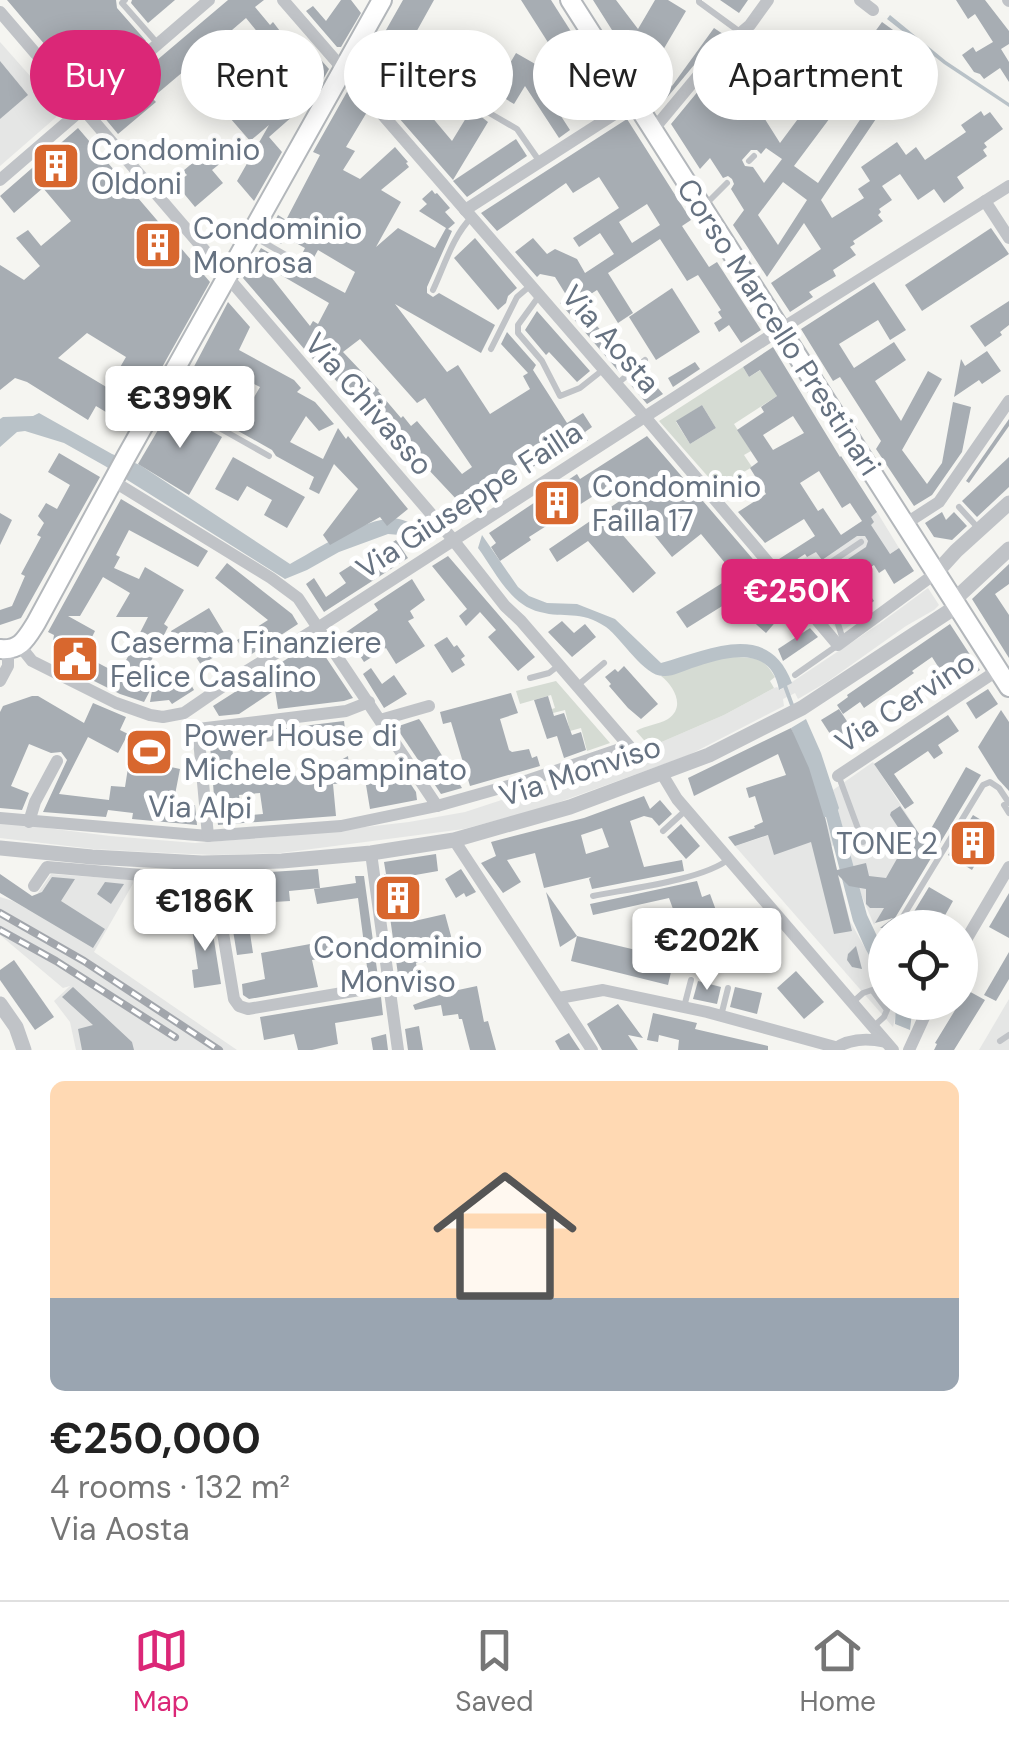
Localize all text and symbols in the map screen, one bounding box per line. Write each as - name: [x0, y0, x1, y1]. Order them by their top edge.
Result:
- chip: Buy: [30, 30, 161, 120]
- chip: Rent: [181, 30, 324, 120]
- chip: Filters: [344, 30, 513, 120]
- chip: New: [533, 30, 673, 120]
- chip: Apartment: [693, 30, 938, 120]
- place label: Condominio Oldoni: [91, 130, 260, 203]
- building icon: Condominio Oldoni: [30, 140, 82, 192]
- street label: Corso Marcello Prestinari: [668, 171, 890, 483]
- place label: Condominio Monrosa: [193, 209, 362, 282]
- building icon: Condominio Monrosa: [132, 219, 184, 271]
- street label: Via Aosta: [553, 277, 669, 401]
- street label: Via Chivasso: [296, 324, 442, 484]
- pin: €399K: [110, 366, 250, 451]
- text: €399K: [127, 377, 233, 419]
- street label: Via Giuseppe Failla: [349, 412, 589, 588]
- place label: Condominio Failla 17: [592, 467, 761, 540]
- building icon: Condominio Failla 17: [531, 477, 583, 529]
- pin: €250K: [727, 559, 867, 644]
- text: €250K: [743, 570, 851, 612]
- place label: Caserma Finanziere Felice Casalino: [110, 623, 382, 696]
- public building icon: Caserma Finanziere Felice Casalino: [49, 633, 101, 685]
- street label: Via Cervino: [828, 642, 982, 762]
- place label: Power House di Michele Spampinato: [184, 716, 467, 789]
- sports icon: Power House di Michele Spampinato: [123, 726, 175, 778]
- street label: Via Monviso: [494, 727, 666, 815]
- street label: Via Alpi: [148, 787, 252, 827]
- building icon: TONE 2: [947, 817, 999, 869]
- place label: TONE 2: [836, 824, 938, 863]
- pin: €186K: [135, 869, 275, 954]
- building icon: Condominio Monviso: [372, 872, 424, 924]
- text: €186K: [156, 880, 254, 922]
- pin: €202K: [637, 908, 777, 993]
- map controls: [868, 910, 978, 1020]
- button: locate: [868, 910, 978, 1020]
- text: €202K: [654, 919, 760, 961]
- place label: Condominio Monviso: [313, 928, 483, 1001]
- icon: home: [415, 1146, 595, 1326]
- text: €250,000: [50, 1411, 261, 1466]
- text: 4 rooms · 132 m²: [50, 1466, 290, 1508]
- text: Via Aosta: [50, 1508, 190, 1550]
- tab: Map: [133, 1623, 189, 1720]
- tab: Saved: [455, 1623, 534, 1720]
- tab: Home: [800, 1623, 876, 1720]

